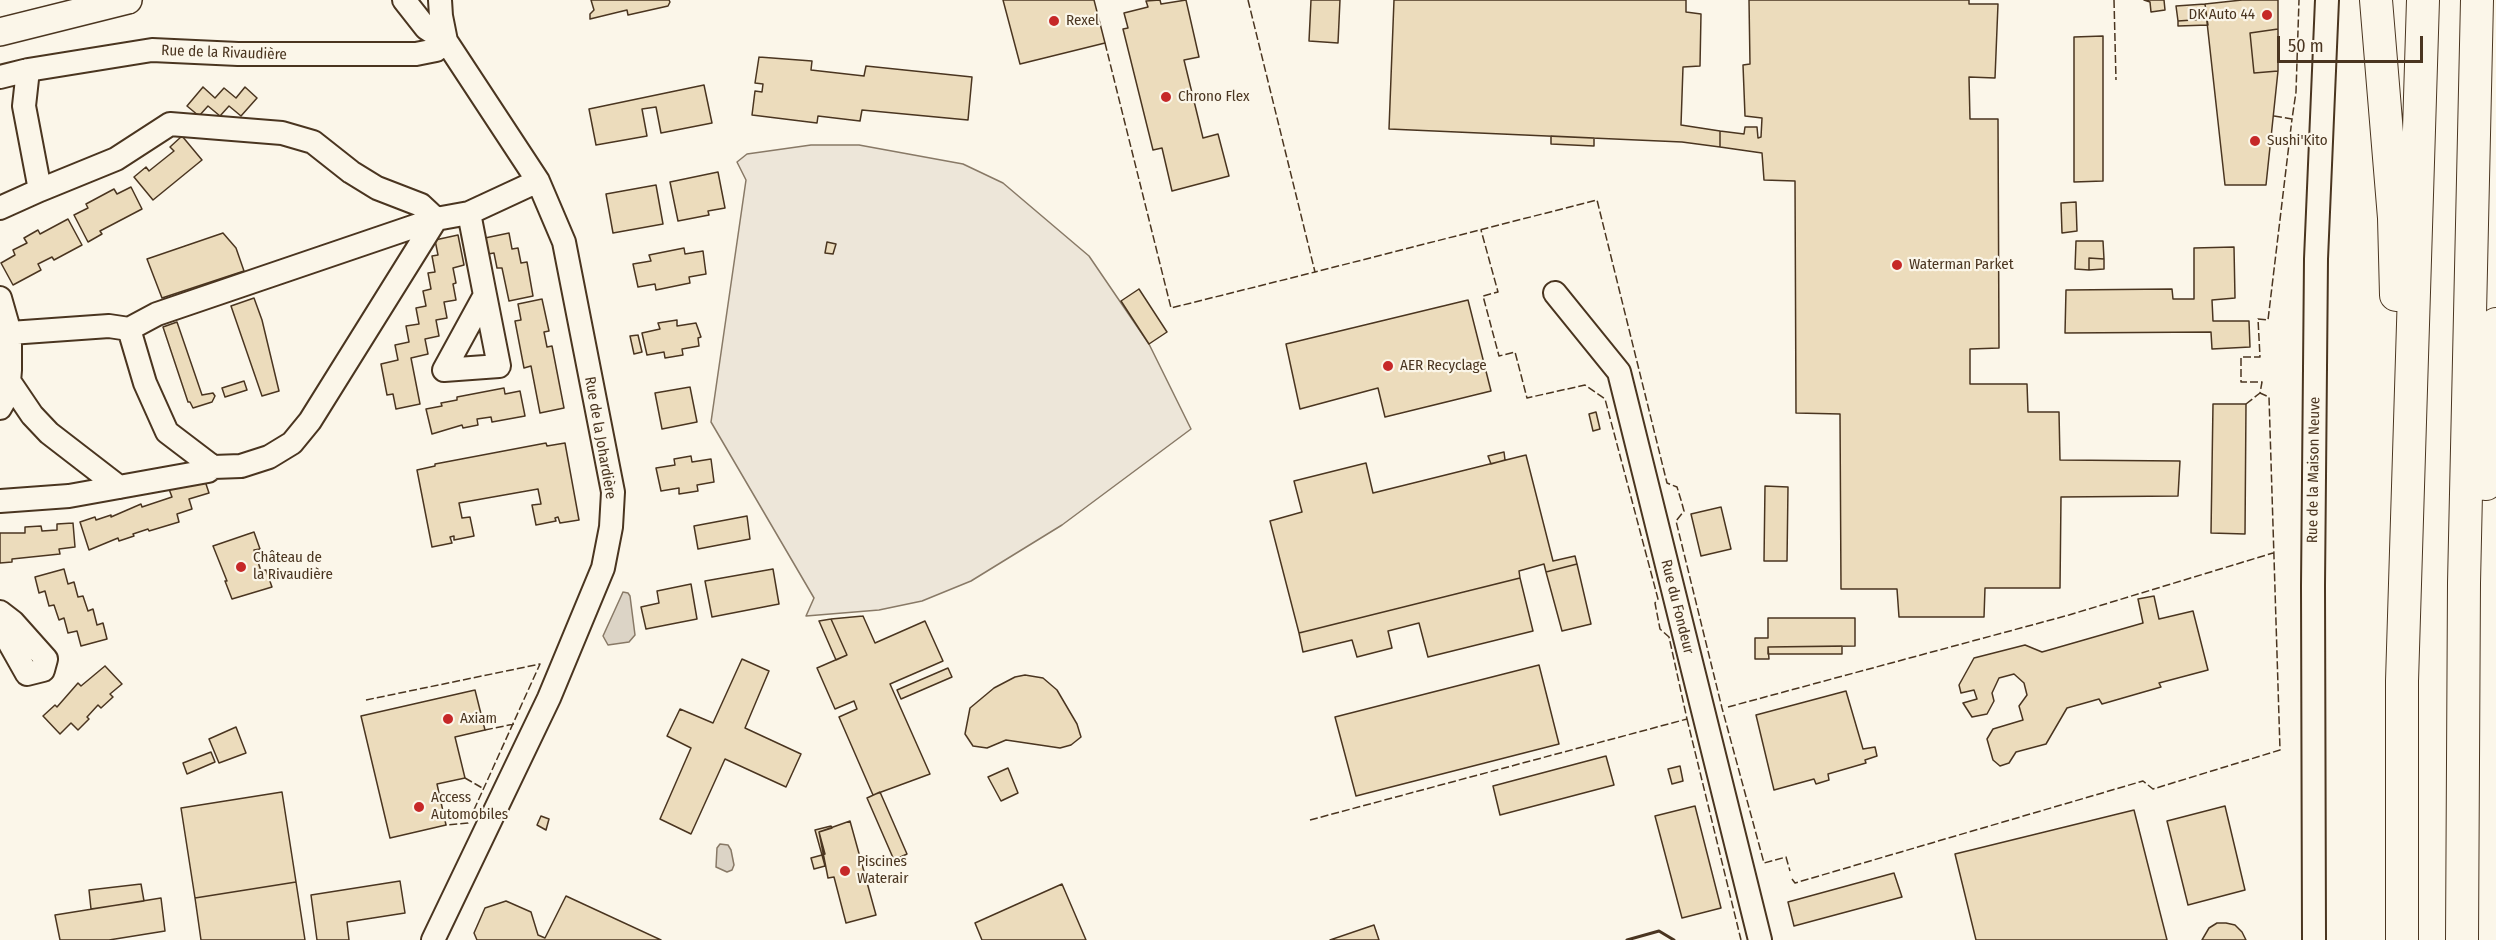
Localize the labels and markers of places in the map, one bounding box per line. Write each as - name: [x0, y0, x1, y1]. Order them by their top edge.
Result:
- place label: DK Auto 44: [2188, 6, 2255, 24]
- marker: DK Auto 44: [2260, 8, 2274, 22]
- place label: Rexel: [1066, 12, 1099, 30]
- marker: Rexel: [1047, 14, 1061, 28]
- place label: Chrono Flex: [1178, 88, 1250, 106]
- marker: Chrono Flex: [1159, 90, 1173, 104]
- place label: Sushi'Kito: [2267, 132, 2328, 150]
- marker: Sushi'Kito: [2248, 134, 2262, 148]
- place label: Waterman Parket: [1909, 256, 2014, 274]
- marker: Waterman Parket: [1890, 258, 1904, 272]
- place label: AER Recyclage: [1400, 357, 1487, 375]
- marker: AER Recyclage: [1381, 359, 1395, 373]
- place label: Château de la Rivaudière: [253, 549, 333, 584]
- marker: Château de la Rivaudière: [234, 560, 248, 574]
- place label: Axiam: [460, 710, 497, 728]
- marker: Axiam: [441, 712, 455, 726]
- place label: Access Automobiles: [431, 789, 508, 824]
- marker: Access Automobiles: [412, 800, 426, 814]
- place label: Piscines Waterair: [857, 853, 908, 888]
- marker: Piscines Waterair: [838, 864, 852, 878]

